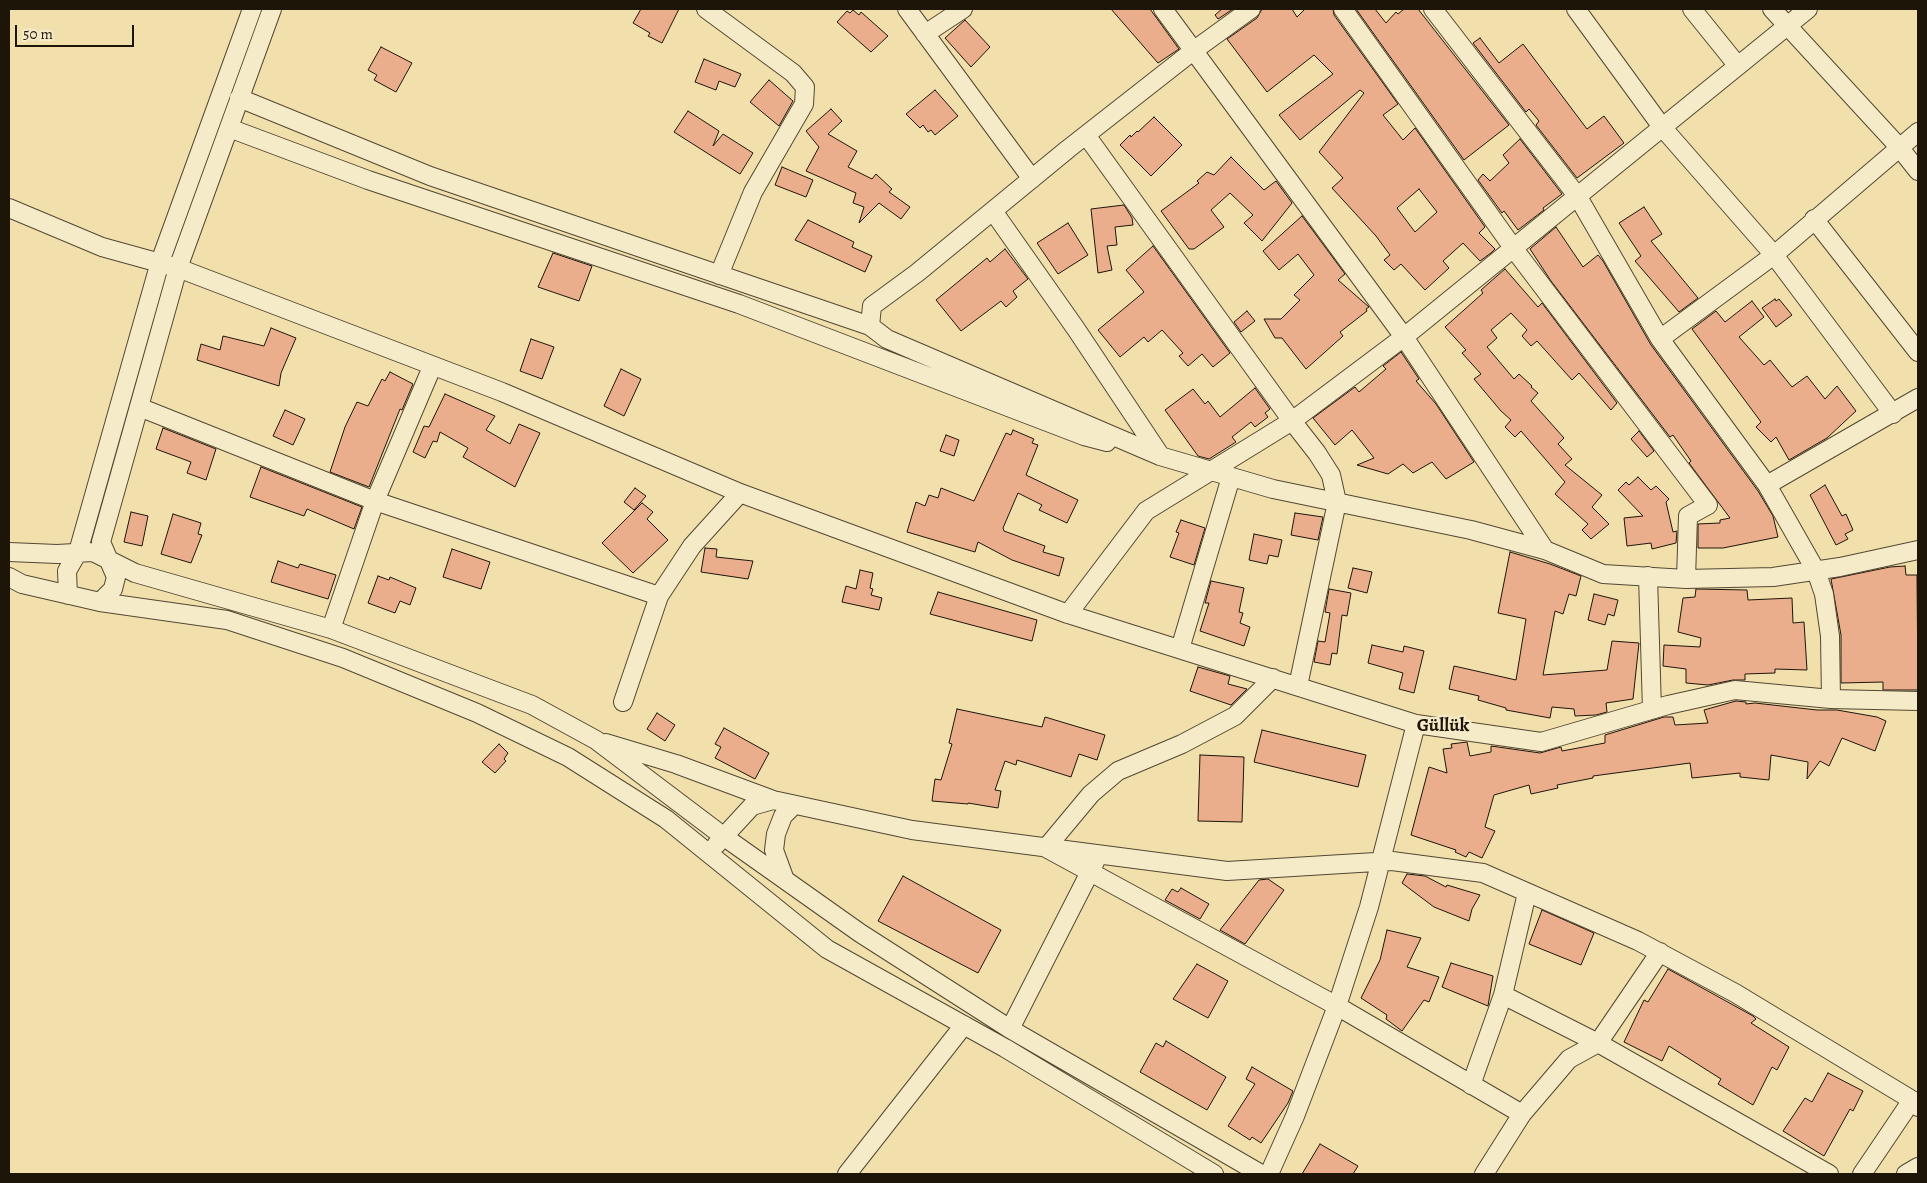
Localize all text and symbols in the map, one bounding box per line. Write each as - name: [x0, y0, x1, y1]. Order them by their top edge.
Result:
- scale bar: [18, 15, 136, 47]
- text: 50 m: [23, 24, 53, 44]
- district label: Güllük: [1417, 715, 1469, 737]

